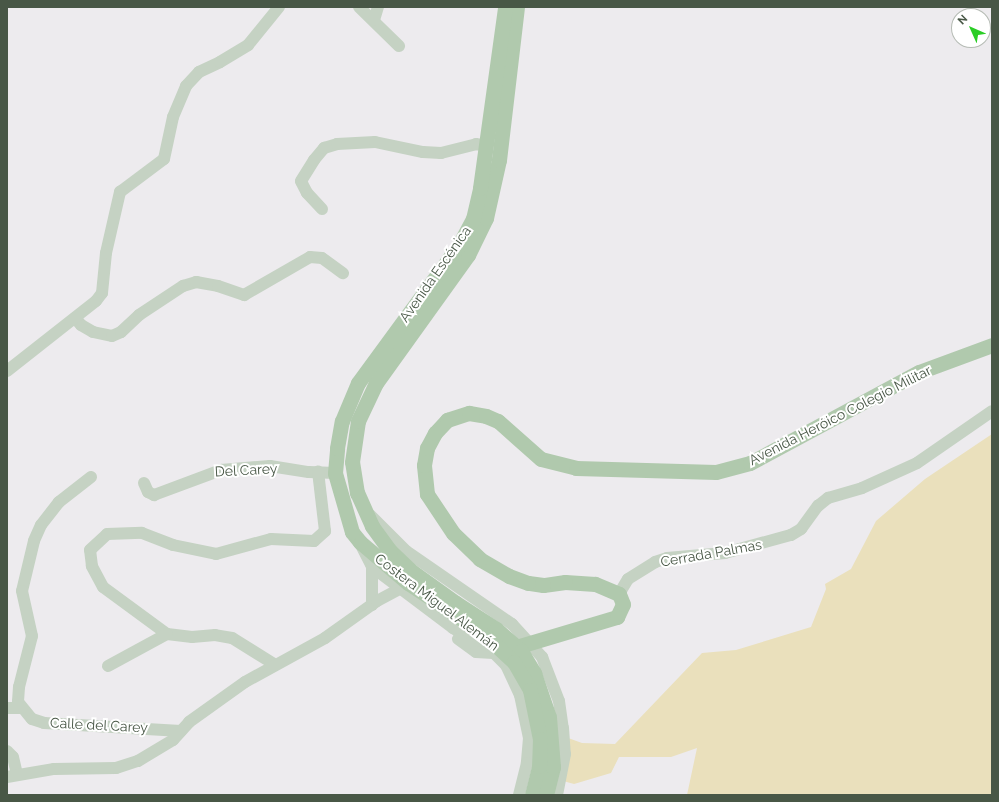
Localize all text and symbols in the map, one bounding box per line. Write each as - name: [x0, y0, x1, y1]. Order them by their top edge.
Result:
- north arrow: [951, 8, 991, 48]
- text: N: [955, 12, 970, 27]
- street label: Avenida Escénica: [396, 223, 474, 325]
- street label: Avenida Heróico Colegio Militar: [746, 362, 934, 468]
- street label: Del Carey: [214, 460, 278, 480]
- street label: Cerrada Palmas: [659, 536, 763, 570]
- street label: Costera Miguel Alemán: [371, 550, 503, 654]
- street label: Calle del Carey: [49, 714, 149, 736]

